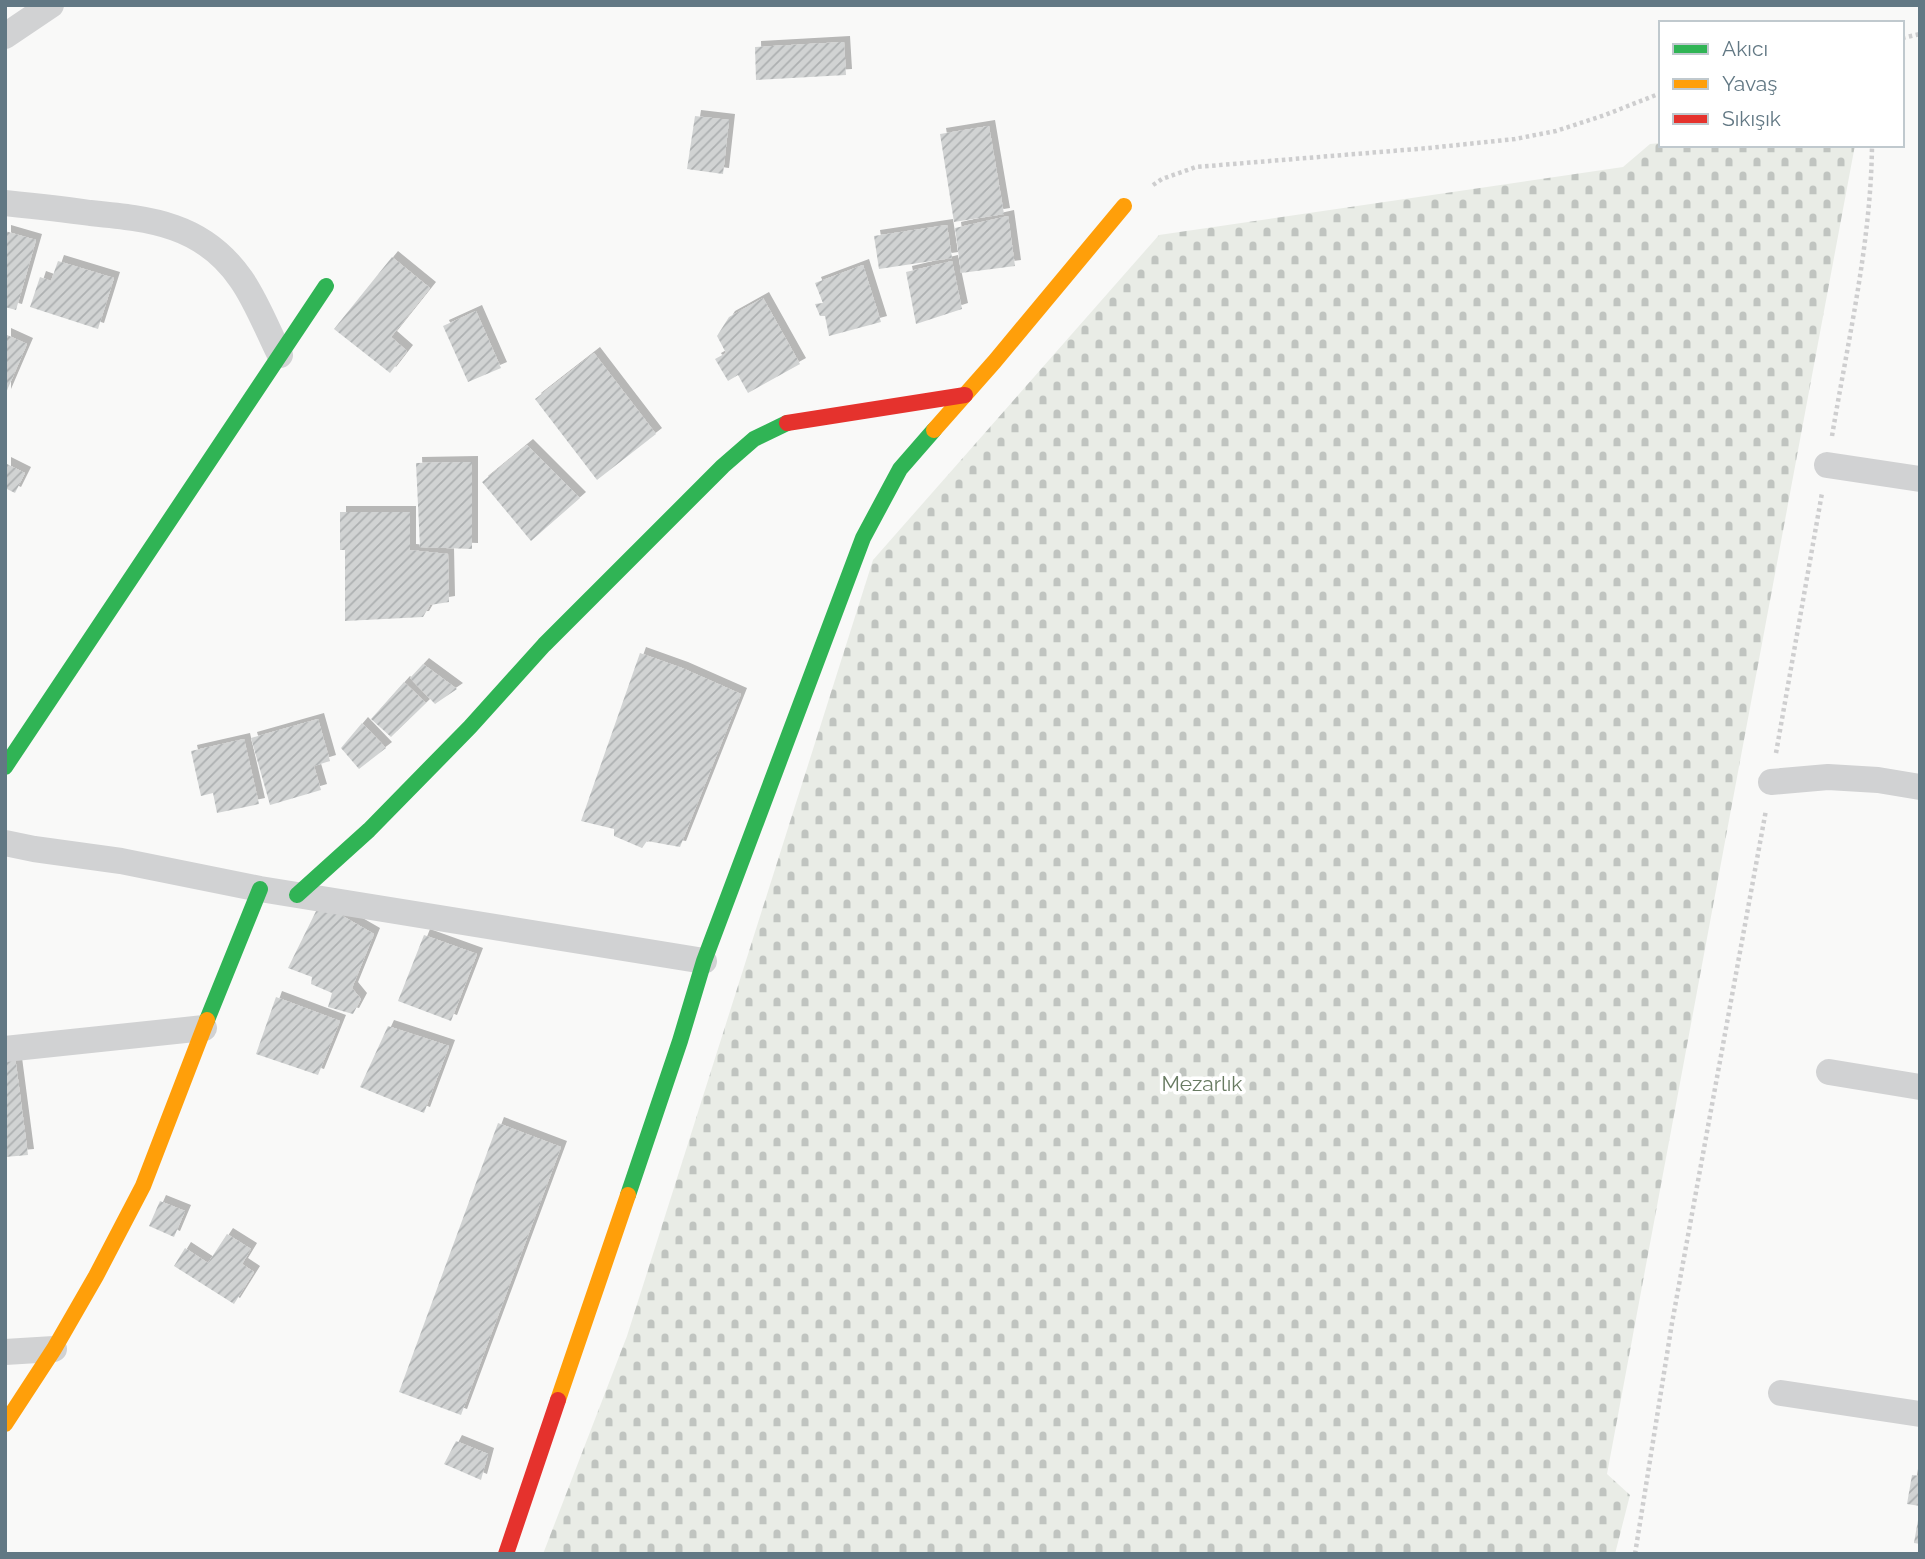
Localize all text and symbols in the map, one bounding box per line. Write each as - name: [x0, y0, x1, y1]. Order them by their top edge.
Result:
- legend: [1659, 21, 1904, 147]
- text: Akıcı: [1722, 36, 1768, 61]
- text: Yavaş: [1722, 71, 1777, 96]
- text: Sıkışık: [1722, 106, 1781, 131]
- park label: Mezarlık: [1162, 1071, 1243, 1096]

